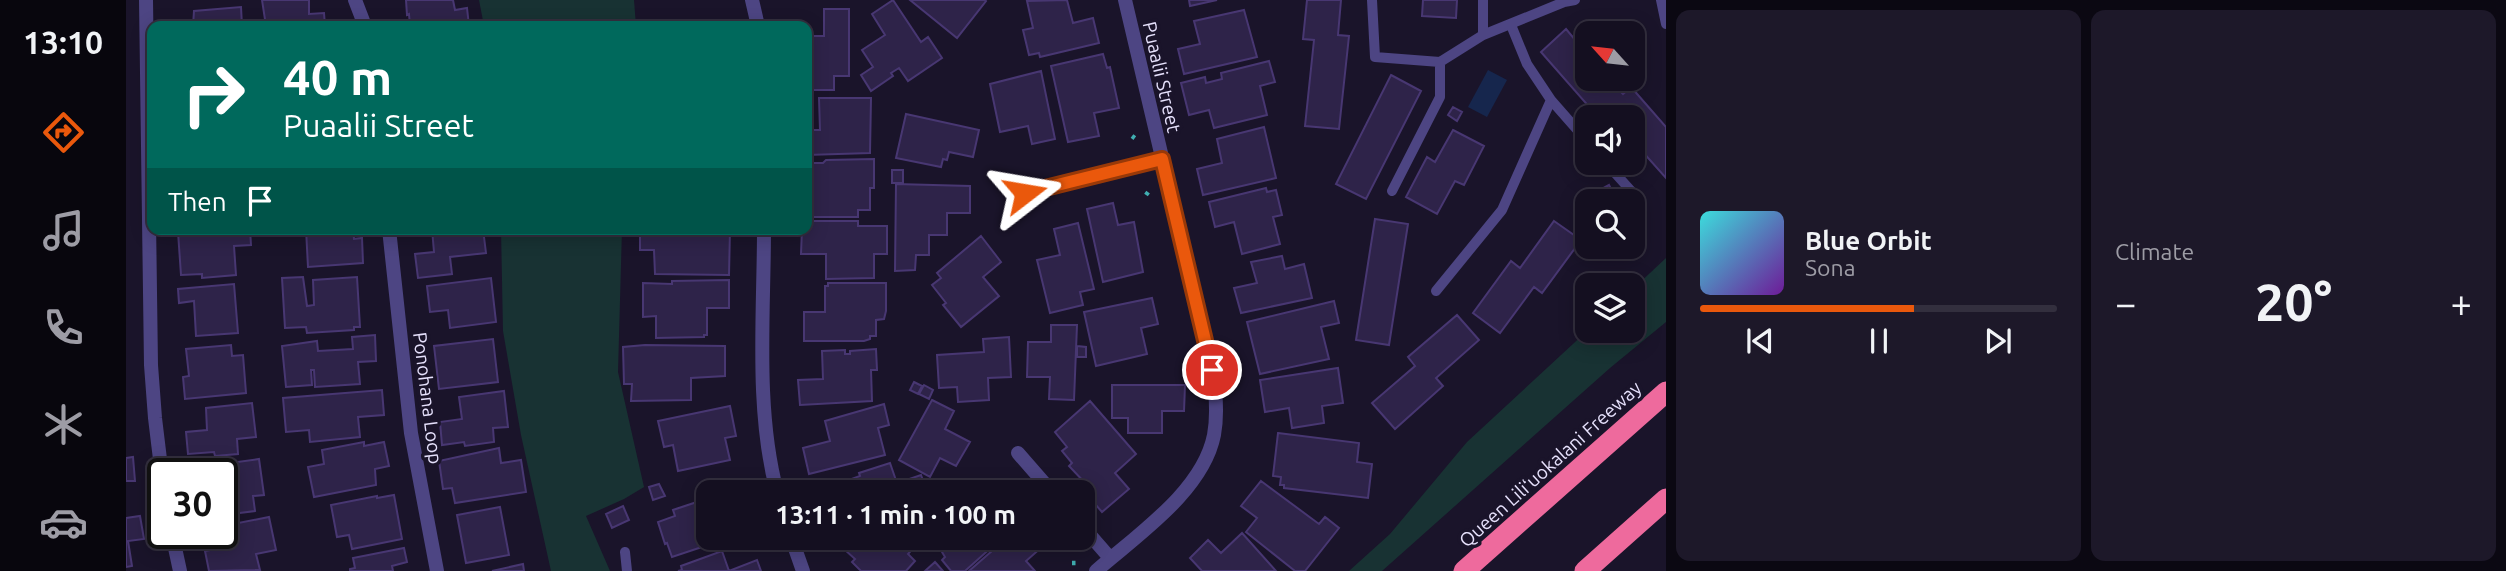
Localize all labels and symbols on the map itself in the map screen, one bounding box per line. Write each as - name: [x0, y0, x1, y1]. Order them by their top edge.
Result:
- street label: Puaalii Street: [1139, 19, 1186, 135]
- north arrow: [1575, 21, 1645, 91]
- position arrow: [988, 156, 1062, 230]
- street label: Ponohana Loop: [409, 331, 447, 465]
- pin: [1182, 340, 1242, 400]
- street label: Queen Liliʻuokalani Freeway: [1454, 376, 1646, 552]
- speed limit sign: 30: [147, 458, 238, 549]

